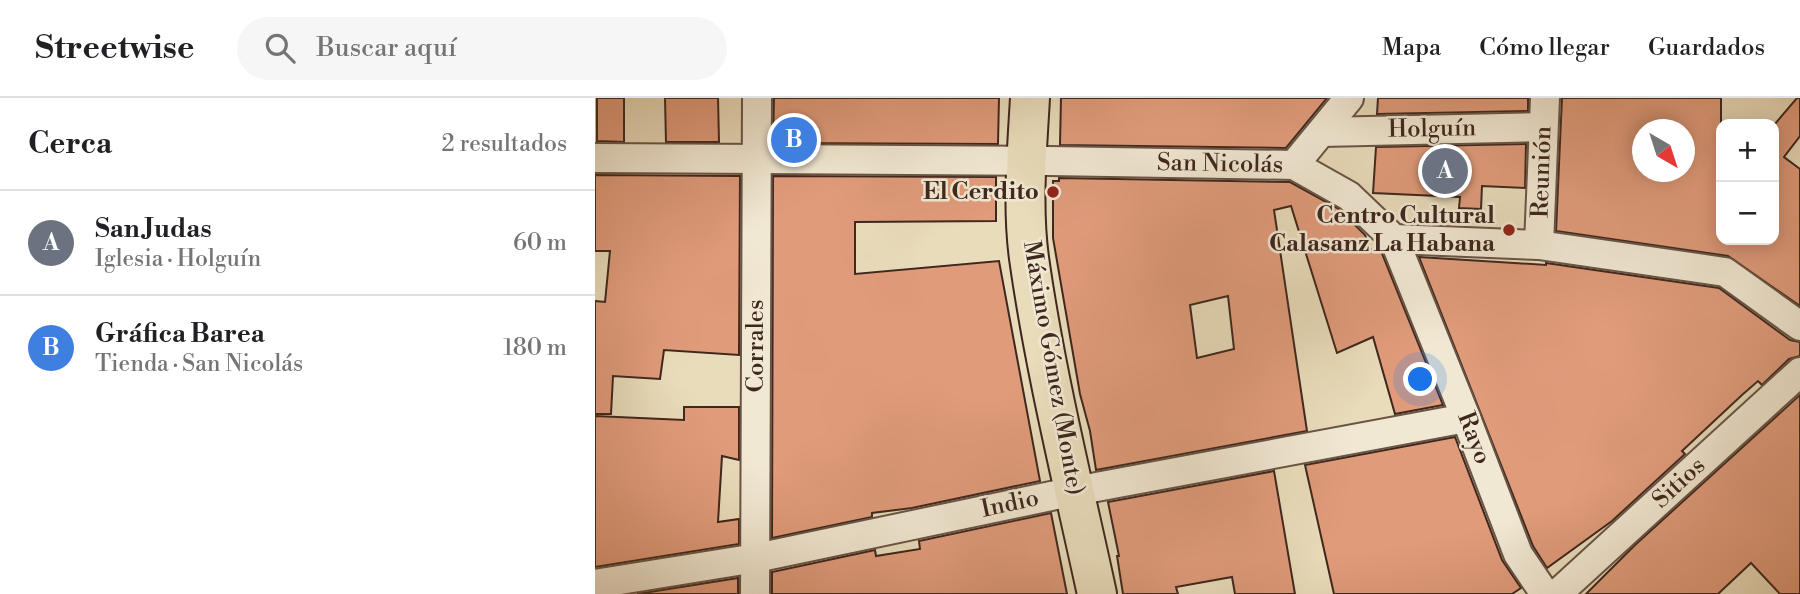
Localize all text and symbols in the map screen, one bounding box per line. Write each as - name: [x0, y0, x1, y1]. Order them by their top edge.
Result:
- search box: [237, 17, 727, 80]
- text: Streetwise: [35, 28, 195, 69]
- icon: search: [261, 29, 299, 67]
- text: Buscar aquí: [317, 32, 457, 64]
- text: Mapa: [1382, 33, 1441, 63]
- text: Cómo llegar: [1479, 33, 1610, 63]
- text: Guardados: [1648, 33, 1765, 63]
- street label: Holguín: [1388, 113, 1476, 145]
- pin: B: [771, 114, 817, 166]
- north arrow: [1632, 119, 1695, 182]
- map controls: [1716, 119, 1779, 245]
- button: +: [1716, 119, 1779, 182]
- text: Cerca: [28, 125, 112, 163]
- street label: Reunión: [1525, 125, 1559, 219]
- text: 2 resultados: [442, 130, 567, 158]
- pin: A: [1422, 145, 1468, 197]
- street label: San Nicolás: [1157, 148, 1283, 180]
- place label: El Cerdito: [923, 177, 1039, 207]
- button: −: [1716, 182, 1779, 245]
- marker: El Cerdito: [1045, 184, 1061, 200]
- place label: Centro Cultural Calasanz La Habana: [1269, 201, 1496, 259]
- text: San Judas: [95, 213, 212, 245]
- marker: Centro Cultural Calasanz La Habana: [1501, 222, 1517, 238]
- text: A: [43, 229, 59, 257]
- text: 60 m: [513, 229, 567, 257]
- street label: Máximo Gómez (Monte): [1016, 238, 1090, 498]
- text: Iglesia · Holguín: [95, 245, 261, 273]
- street label: Corrales: [741, 300, 771, 392]
- text: Gráfica Barea: [95, 318, 265, 350]
- text: B: [42, 334, 60, 362]
- text: 180 m: [503, 334, 567, 362]
- text: Tienda · San Nicolás: [95, 350, 303, 378]
- your location: [1403, 362, 1437, 396]
- street label: Rayo: [1450, 408, 1498, 468]
- street label: Sitios: [1646, 451, 1712, 515]
- street label: Indio: [978, 483, 1042, 525]

